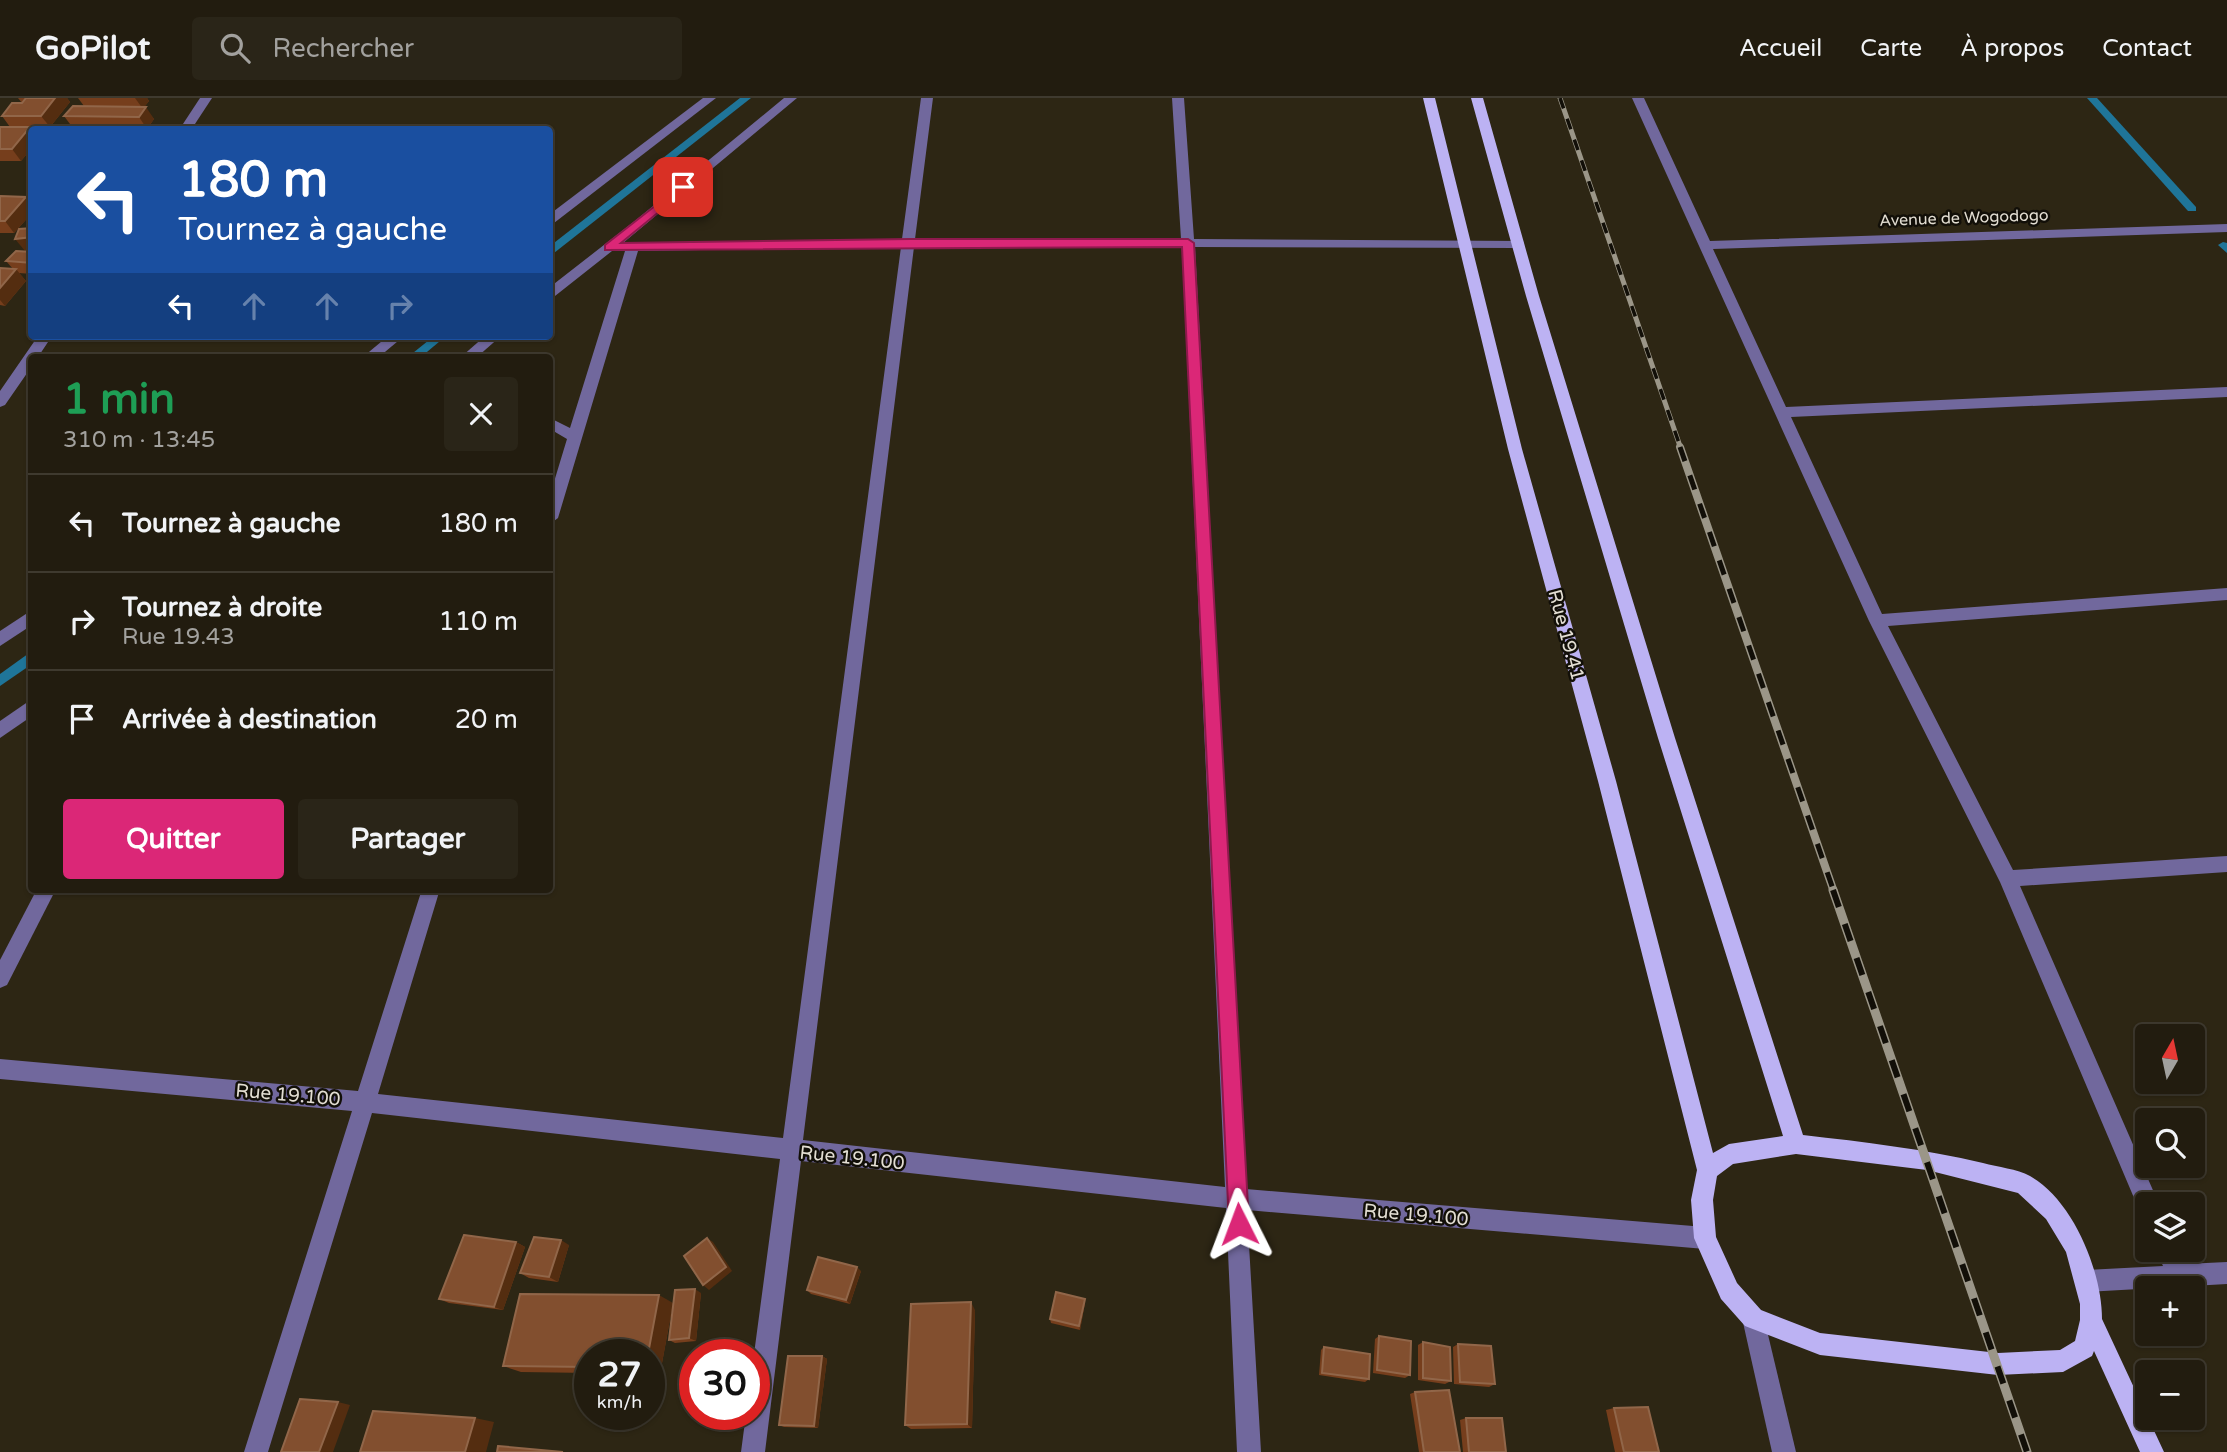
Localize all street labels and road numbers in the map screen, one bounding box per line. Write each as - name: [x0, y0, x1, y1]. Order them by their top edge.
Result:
- street label: Avenue de Wogodogo: [1879, 205, 2049, 231]
- street label: Rue 19.41: [1543, 587, 1589, 683]
- street label: Rue 19.100: [235, 1079, 342, 1111]
- street label: Rue 19.100: [798, 1142, 906, 1174]
- street label: Rue 19.100: [1363, 1199, 1470, 1231]

